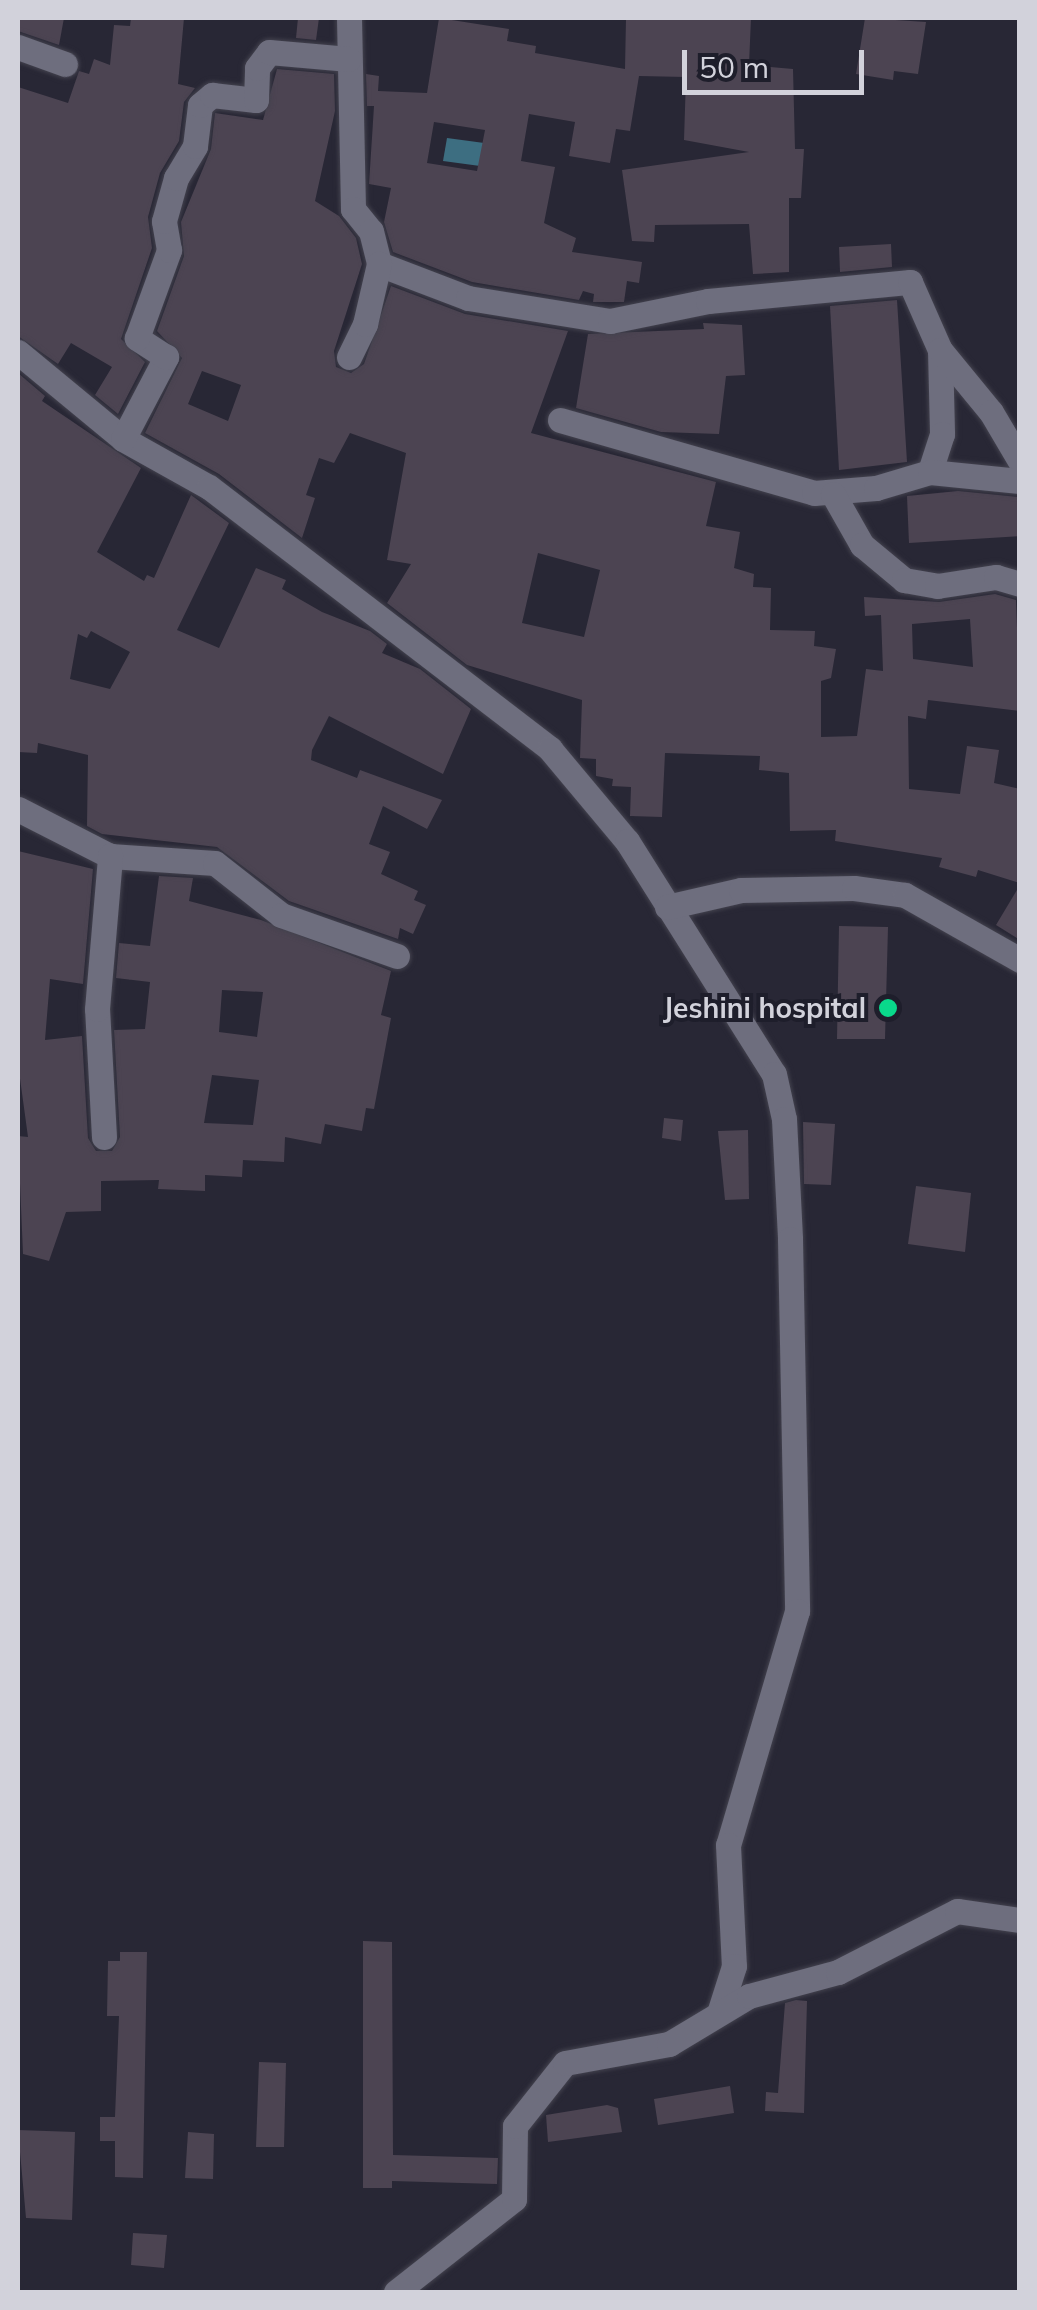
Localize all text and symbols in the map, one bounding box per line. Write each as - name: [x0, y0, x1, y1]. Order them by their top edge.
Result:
- scale bar: [687, 30, 870, 92]
- text: 50 m: [699, 48, 769, 86]
- place label: Jeshini hospital: [663, 991, 866, 1025]
- marker: Jeshini hospital: [875, 995, 901, 1021]

